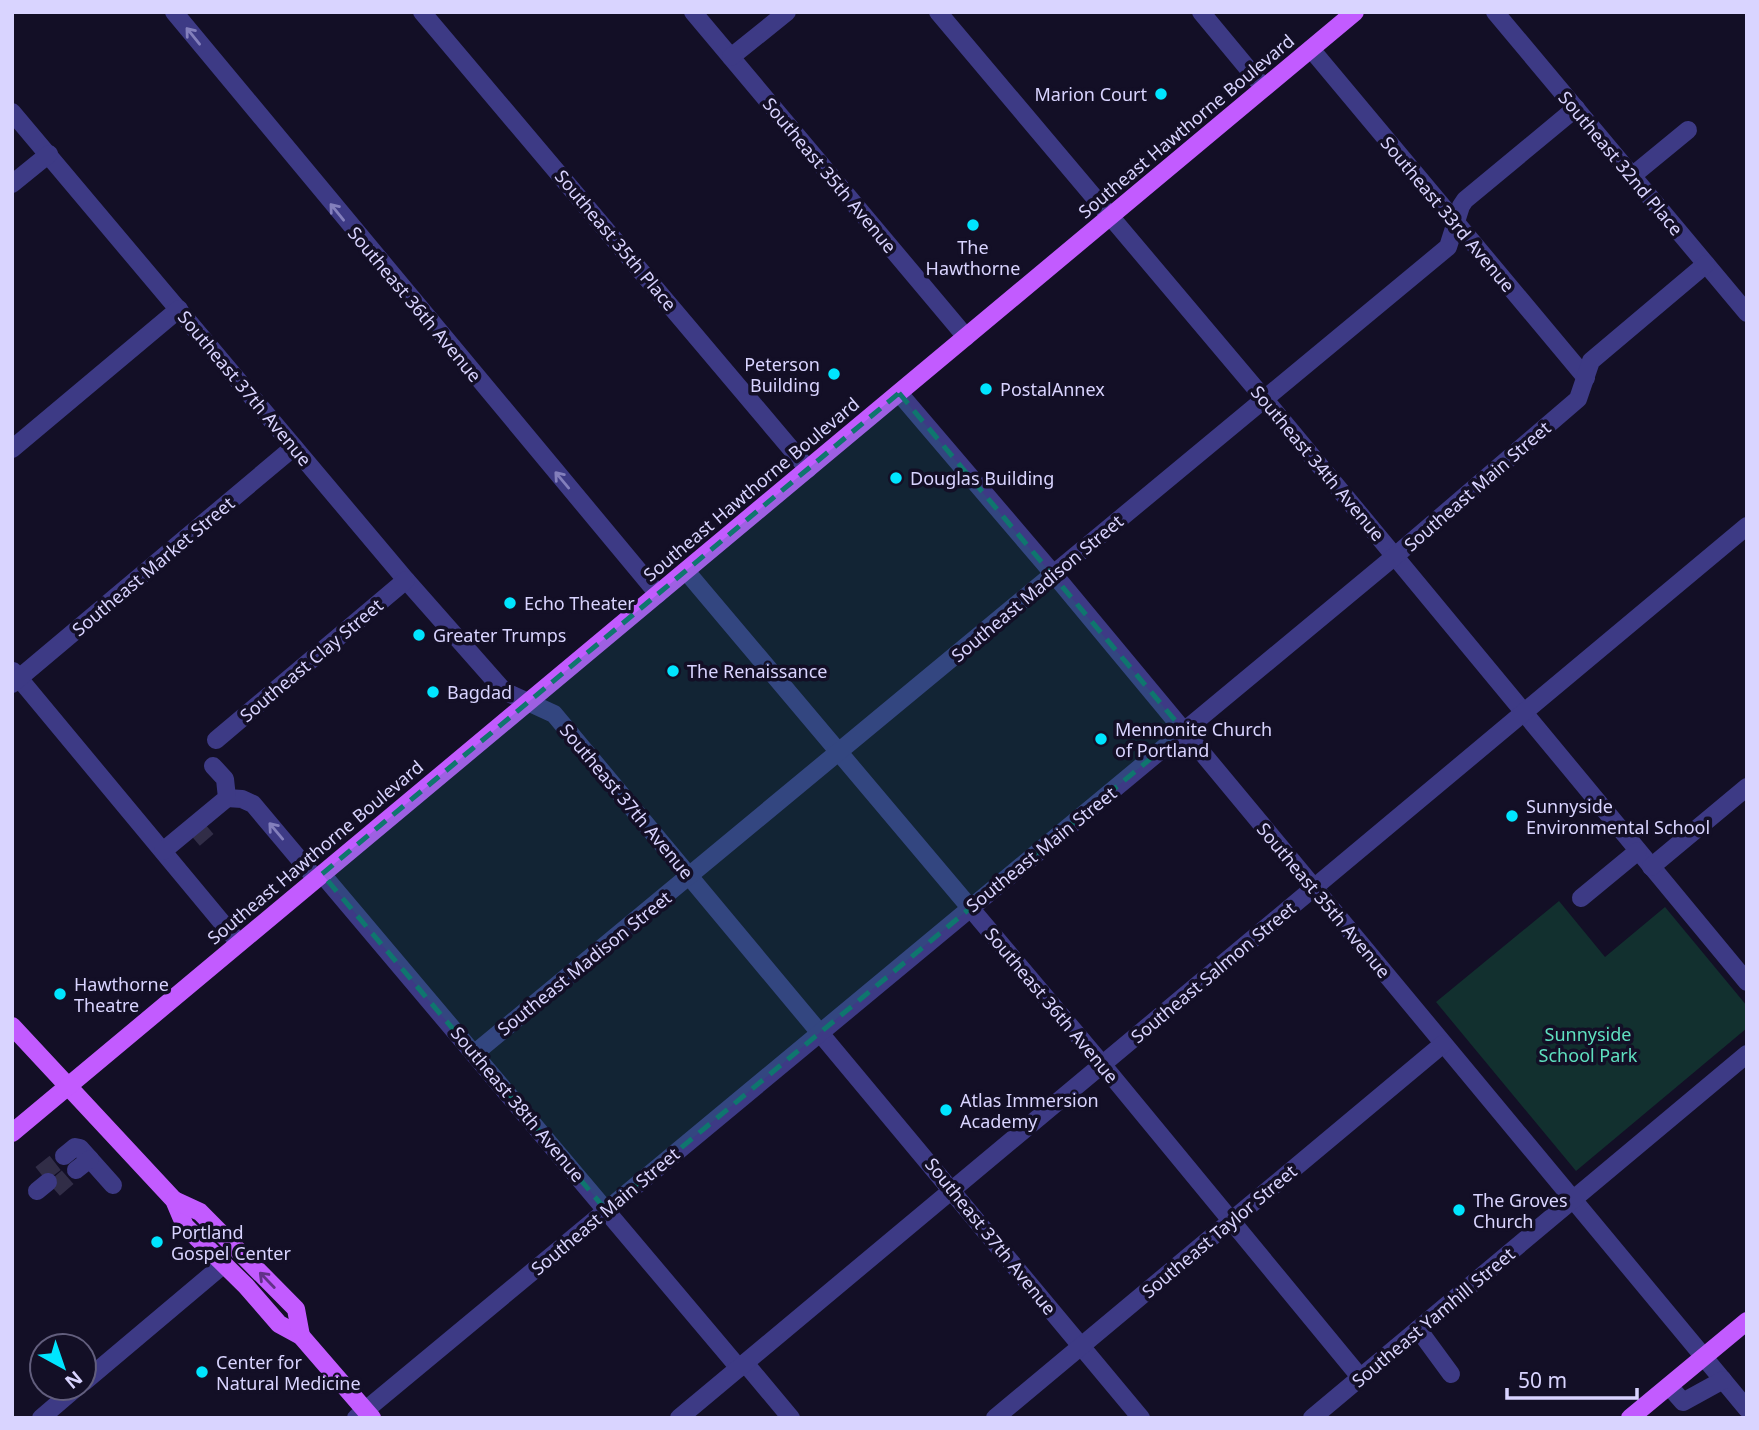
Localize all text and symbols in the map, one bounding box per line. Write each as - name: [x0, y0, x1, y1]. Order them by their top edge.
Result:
- one-way arrow: [185, 27, 201, 45]
- street label: Southeast Hawthorne Boulevard: [1073, 29, 1299, 223]
- place label: Marion Court: [1034, 82, 1147, 106]
- marker: Marion Court: [1153, 86, 1169, 102]
- street label: Southeast 32nd Place: [1553, 86, 1689, 240]
- street label: Southeast 35th Avenue: [758, 92, 902, 258]
- street label: Southeast 33rd Avenue: [1376, 131, 1520, 297]
- street label: Southeast 35th Place: [550, 165, 682, 315]
- one-way arrow: [329, 203, 345, 221]
- marker: The Hawthorne: [965, 217, 981, 233]
- street label: Southeast 36th Avenue: [343, 221, 487, 387]
- place label: The Hawthorne: [926, 235, 1020, 280]
- street label: Southeast 37th Avenue: [173, 305, 317, 471]
- place label: Peterson Building: [744, 352, 820, 397]
- marker: Peterson Building: [826, 366, 842, 382]
- place label: PostalAnnex: [1000, 377, 1105, 401]
- street label: Southeast 34th Avenue: [1246, 380, 1390, 546]
- marker: PostalAnnex: [978, 381, 994, 397]
- street label: Southeast Hawthorne Boulevard: [638, 392, 864, 586]
- street label: Southeast Main Street: [1399, 415, 1556, 556]
- place label: Douglas Building: [910, 466, 1054, 490]
- marker: Douglas Building: [888, 470, 904, 486]
- one-way arrow: [554, 471, 570, 489]
- street label: Southeast Market Street: [67, 491, 239, 641]
- street label: Southeast Madison Street: [946, 509, 1128, 667]
- place label: Echo Theater: [524, 591, 635, 615]
- street label: Southeast Clay Street: [234, 593, 388, 727]
- marker: Echo Theater: [502, 595, 518, 611]
- place label: Greater Trumps: [433, 623, 566, 647]
- marker: Greater Trumps: [411, 627, 427, 643]
- place label: The Renaissance: [687, 659, 827, 683]
- marker: The Renaissance: [665, 663, 681, 679]
- place label: Bagdad: [447, 680, 512, 704]
- marker: Bagdad: [425, 684, 441, 700]
- place label: Mennonite Church of Portland: [1115, 717, 1272, 762]
- street label: Southeast 37th Avenue: [555, 718, 699, 884]
- marker: Mennonite Church of Portland: [1093, 731, 1109, 747]
- street label: Southeast Hawthorne Boulevard: [202, 755, 428, 949]
- street label: Southeast Main Street: [961, 781, 1121, 917]
- place label: Sunnyside Environmental School: [1526, 794, 1710, 839]
- marker: Sunnyside Environmental School: [1504, 808, 1520, 824]
- street label: Southeast 35th Avenue: [1252, 817, 1396, 983]
- one-way arrow: [268, 823, 284, 841]
- street label: Southeast Madison Street: [492, 885, 676, 1041]
- street label: Southeast Salmon Street: [1126, 896, 1301, 1048]
- street label: Southeast 36th Avenue: [980, 922, 1124, 1088]
- place label: Hawthorne Theatre: [74, 972, 169, 1017]
- marker: Hawthorne Theatre: [52, 986, 68, 1002]
- street label: Southeast 38th Avenue: [446, 1021, 590, 1187]
- park label: Sunnyside School Park: [1539, 1022, 1638, 1067]
- place label: Atlas Immersion Academy: [960, 1088, 1099, 1133]
- marker: Atlas Immersion Academy: [938, 1102, 954, 1118]
- street label: Southeast Main Street: [526, 1141, 685, 1280]
- street label: Southeast 37th Avenue: [920, 1152, 1062, 1320]
- street label: Southeast Taylor Street: [1136, 1159, 1302, 1303]
- place label: The Groves Church: [1473, 1188, 1568, 1233]
- marker: The Groves Church: [1451, 1202, 1467, 1218]
- place label: Portland Gospel Center: [171, 1220, 291, 1265]
- marker: Portland Gospel Center: [149, 1234, 165, 1250]
- street label: Southeast Yamhill Street: [1346, 1241, 1520, 1392]
- one-way arrow: [259, 1271, 276, 1288]
- north arrow: [28, 1332, 98, 1402]
- place label: Center for Natural Medicine: [216, 1350, 361, 1395]
- scale bar: [1507, 1356, 1636, 1400]
- marker: Center for Natural Medicine: [194, 1364, 210, 1380]
- text: N: [60, 1365, 88, 1395]
- text: 50 m: [1518, 1366, 1567, 1394]

